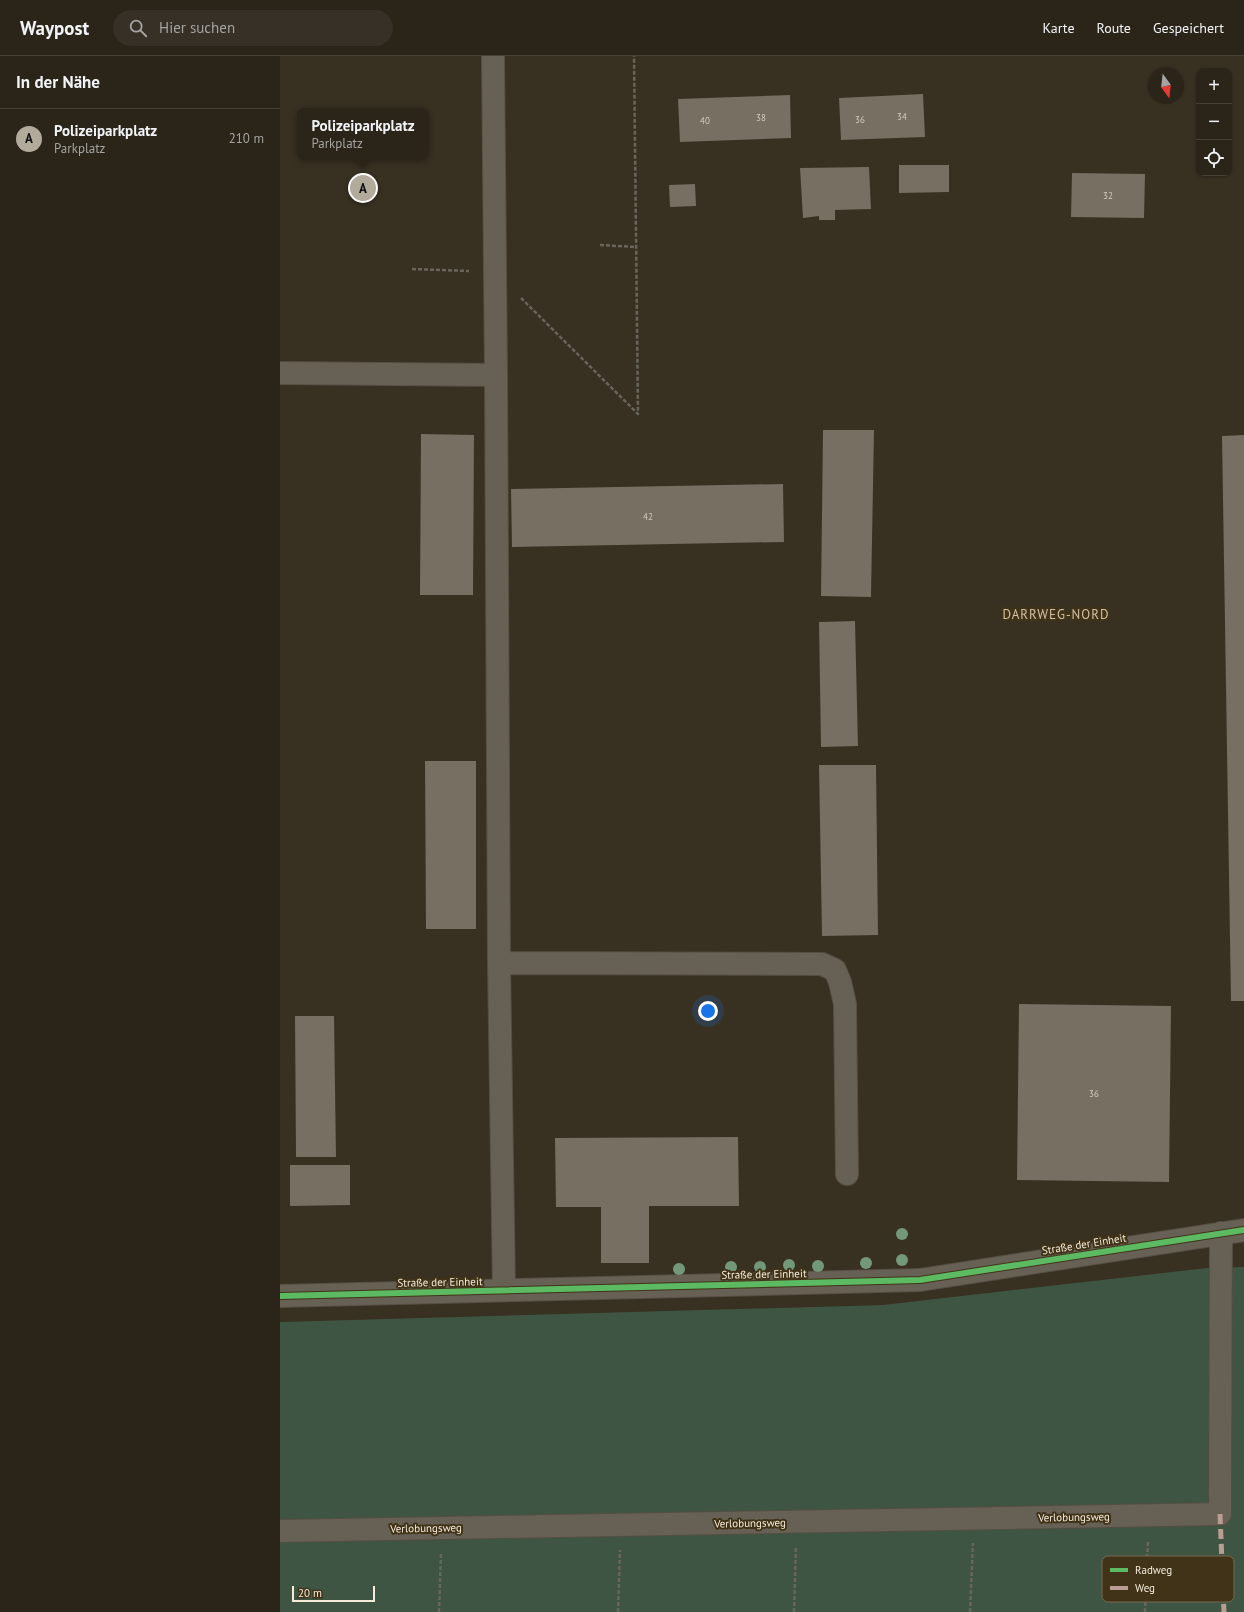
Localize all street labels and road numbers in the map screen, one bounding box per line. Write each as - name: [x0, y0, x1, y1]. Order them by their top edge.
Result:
- street label: Straße der Einheit: [1041, 1230, 1127, 1258]
- street label: Straße der Einheit: [721, 1266, 807, 1282]
- street label: Straße der Einheit: [397, 1274, 483, 1290]
- street label: Verlobungsweg: [1037, 1509, 1110, 1525]
- street label: Verlobungsweg: [713, 1515, 786, 1531]
- street label: Verlobungsweg: [389, 1520, 462, 1536]

